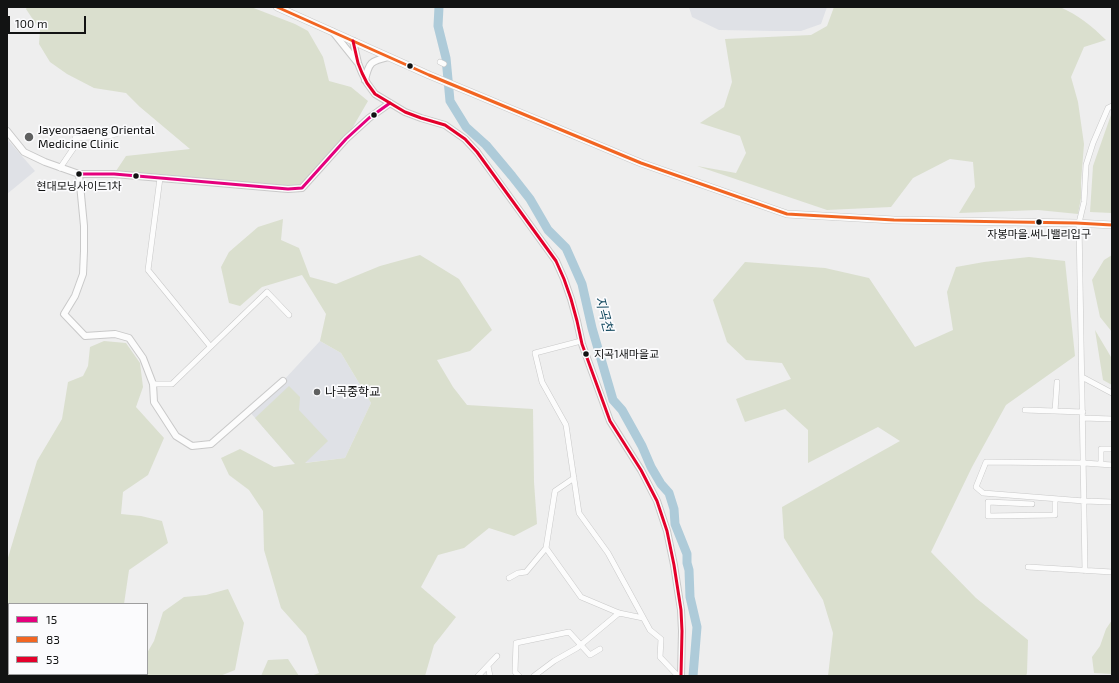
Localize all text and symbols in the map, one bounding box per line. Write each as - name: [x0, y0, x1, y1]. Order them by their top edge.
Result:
- scale bar: [10, 8, 88, 34]
- text: 100 m: [15, 16, 47, 30]
- unlabelled marker: [405, 61, 415, 71]
- unlabelled marker: [369, 110, 379, 120]
- place label: Jayeonsaeng Oriental Medicine Clinic: [38, 123, 155, 151]
- marker: Jayeonsaeng Oriental Medicine Clinic: [23, 131, 35, 143]
- marker: 현대모닝사이드1차: [74, 169, 84, 179]
- unlabelled marker: [131, 171, 141, 181]
- place label: 현대모닝사이드1차: [36, 179, 122, 193]
- marker: 자봉마을.써니밸리입구: [1034, 217, 1044, 227]
- place label: 자봉마을.써니밸리입구: [987, 227, 1091, 241]
- water label: 지곡천: [592, 295, 616, 333]
- place label: 지곡1새마을교: [594, 347, 659, 361]
- marker: 지곡1새마을교: [581, 349, 591, 359]
- place label: 나곡중학교: [325, 385, 380, 399]
- marker: 나곡중학교: [312, 387, 322, 397]
- legend: [8, 603, 148, 675]
- text: 15: [46, 612, 57, 626]
- text: 83: [46, 632, 60, 646]
- text: 53: [46, 652, 59, 666]

